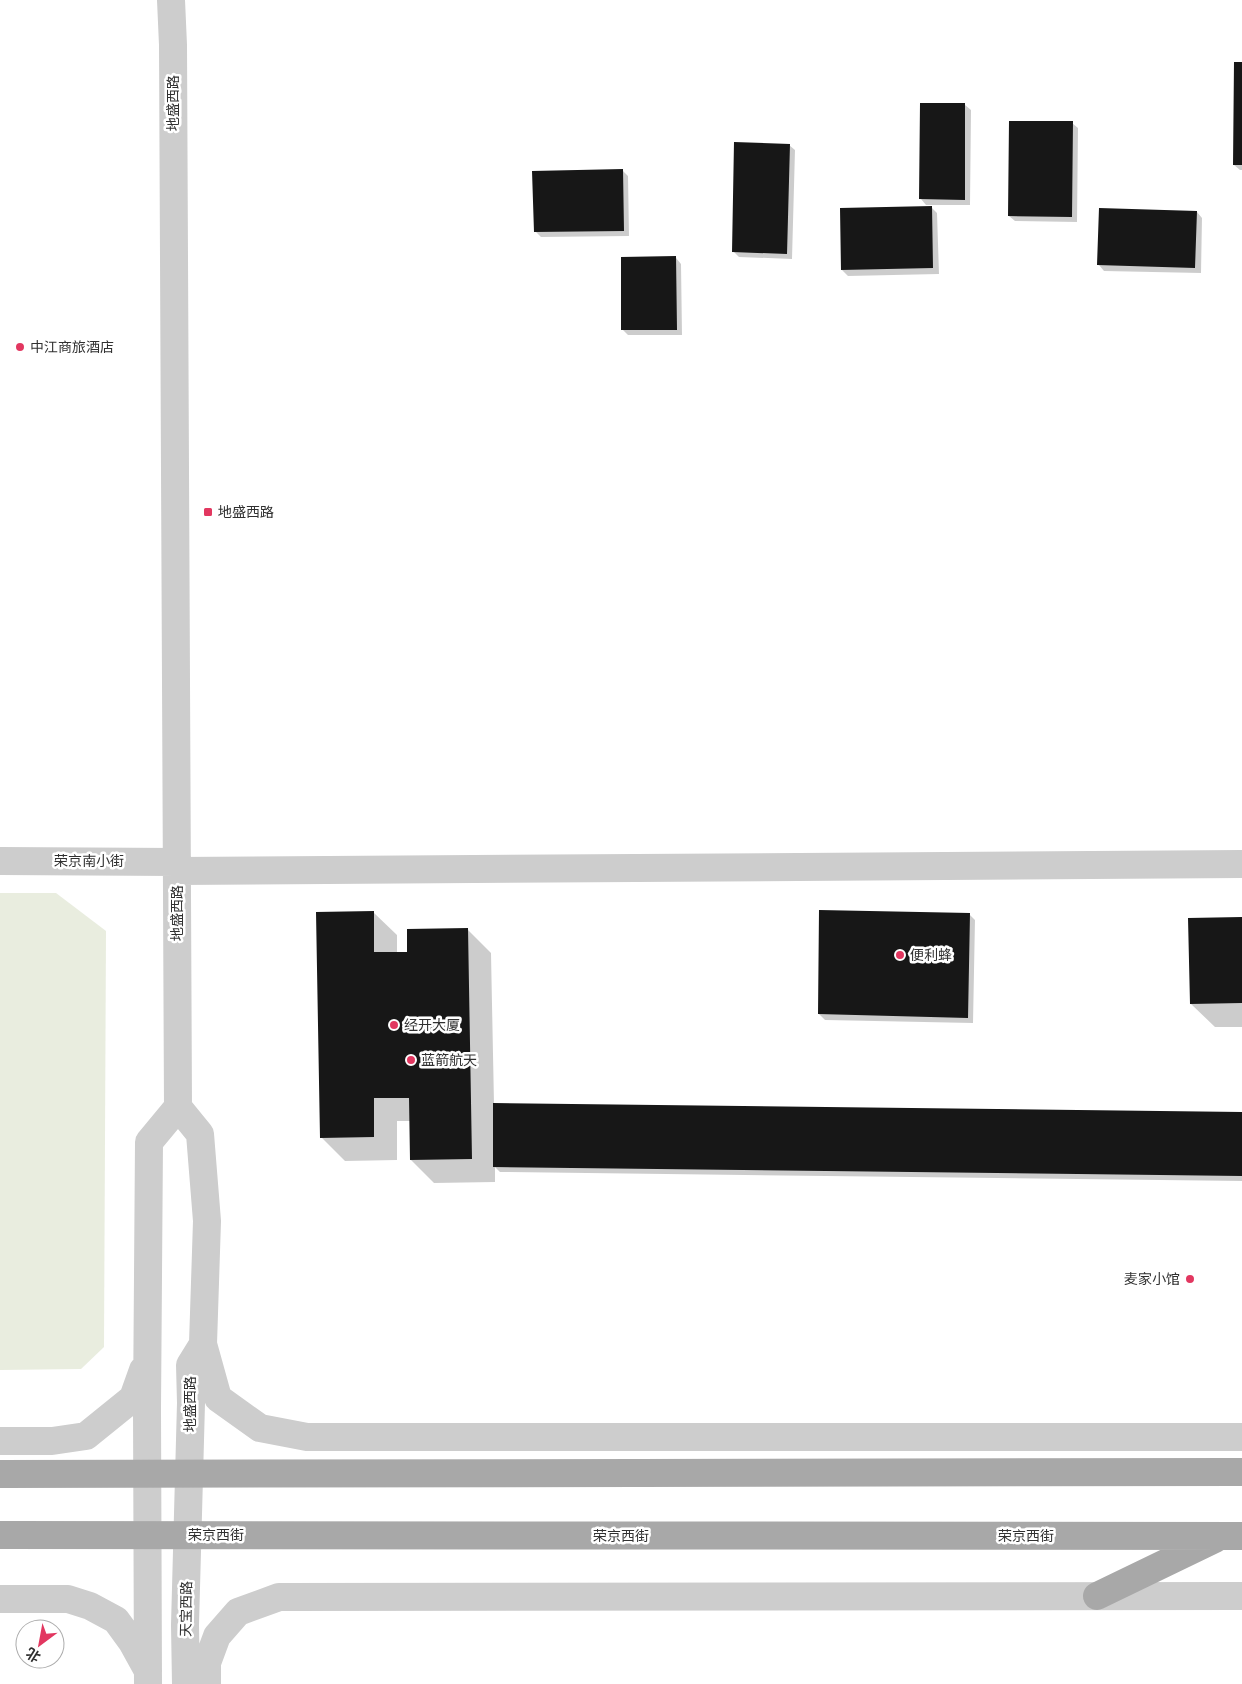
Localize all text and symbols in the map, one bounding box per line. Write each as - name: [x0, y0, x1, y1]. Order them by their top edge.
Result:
- street label: 地盛西路: [163, 75, 183, 131]
- place label: 中江商旅酒店: [30, 337, 114, 357]
- marker: 中江商旅酒店: [14, 341, 26, 353]
- place label: 地盛西路: [218, 502, 274, 522]
- marker: 地盛西路: [202, 506, 214, 518]
- street label: 荣京南小街: [54, 851, 124, 871]
- street label: 地盛西路: [167, 885, 187, 941]
- place label: 便利蜂: [910, 945, 952, 965]
- marker: 便利蜂: [894, 949, 906, 961]
- place label: 经开大厦: [404, 1015, 460, 1035]
- marker: 经开大厦: [388, 1019, 400, 1031]
- place label: 蓝箭航天: [421, 1050, 477, 1070]
- marker: 蓝箭航天: [405, 1054, 417, 1066]
- place label: 麦家小馆: [1124, 1269, 1180, 1289]
- marker: 麦家小馆: [1184, 1273, 1196, 1285]
- street label: 地盛西路: [180, 1376, 200, 1432]
- street label: 荣京西街: [188, 1525, 244, 1545]
- street label: 荣京西街: [593, 1526, 649, 1546]
- street label: 荣京西街: [998, 1526, 1054, 1546]
- street label: 天宝西路: [176, 1581, 196, 1637]
- north arrow: [15, 1619, 65, 1669]
- text: 北: [22, 1643, 44, 1667]

